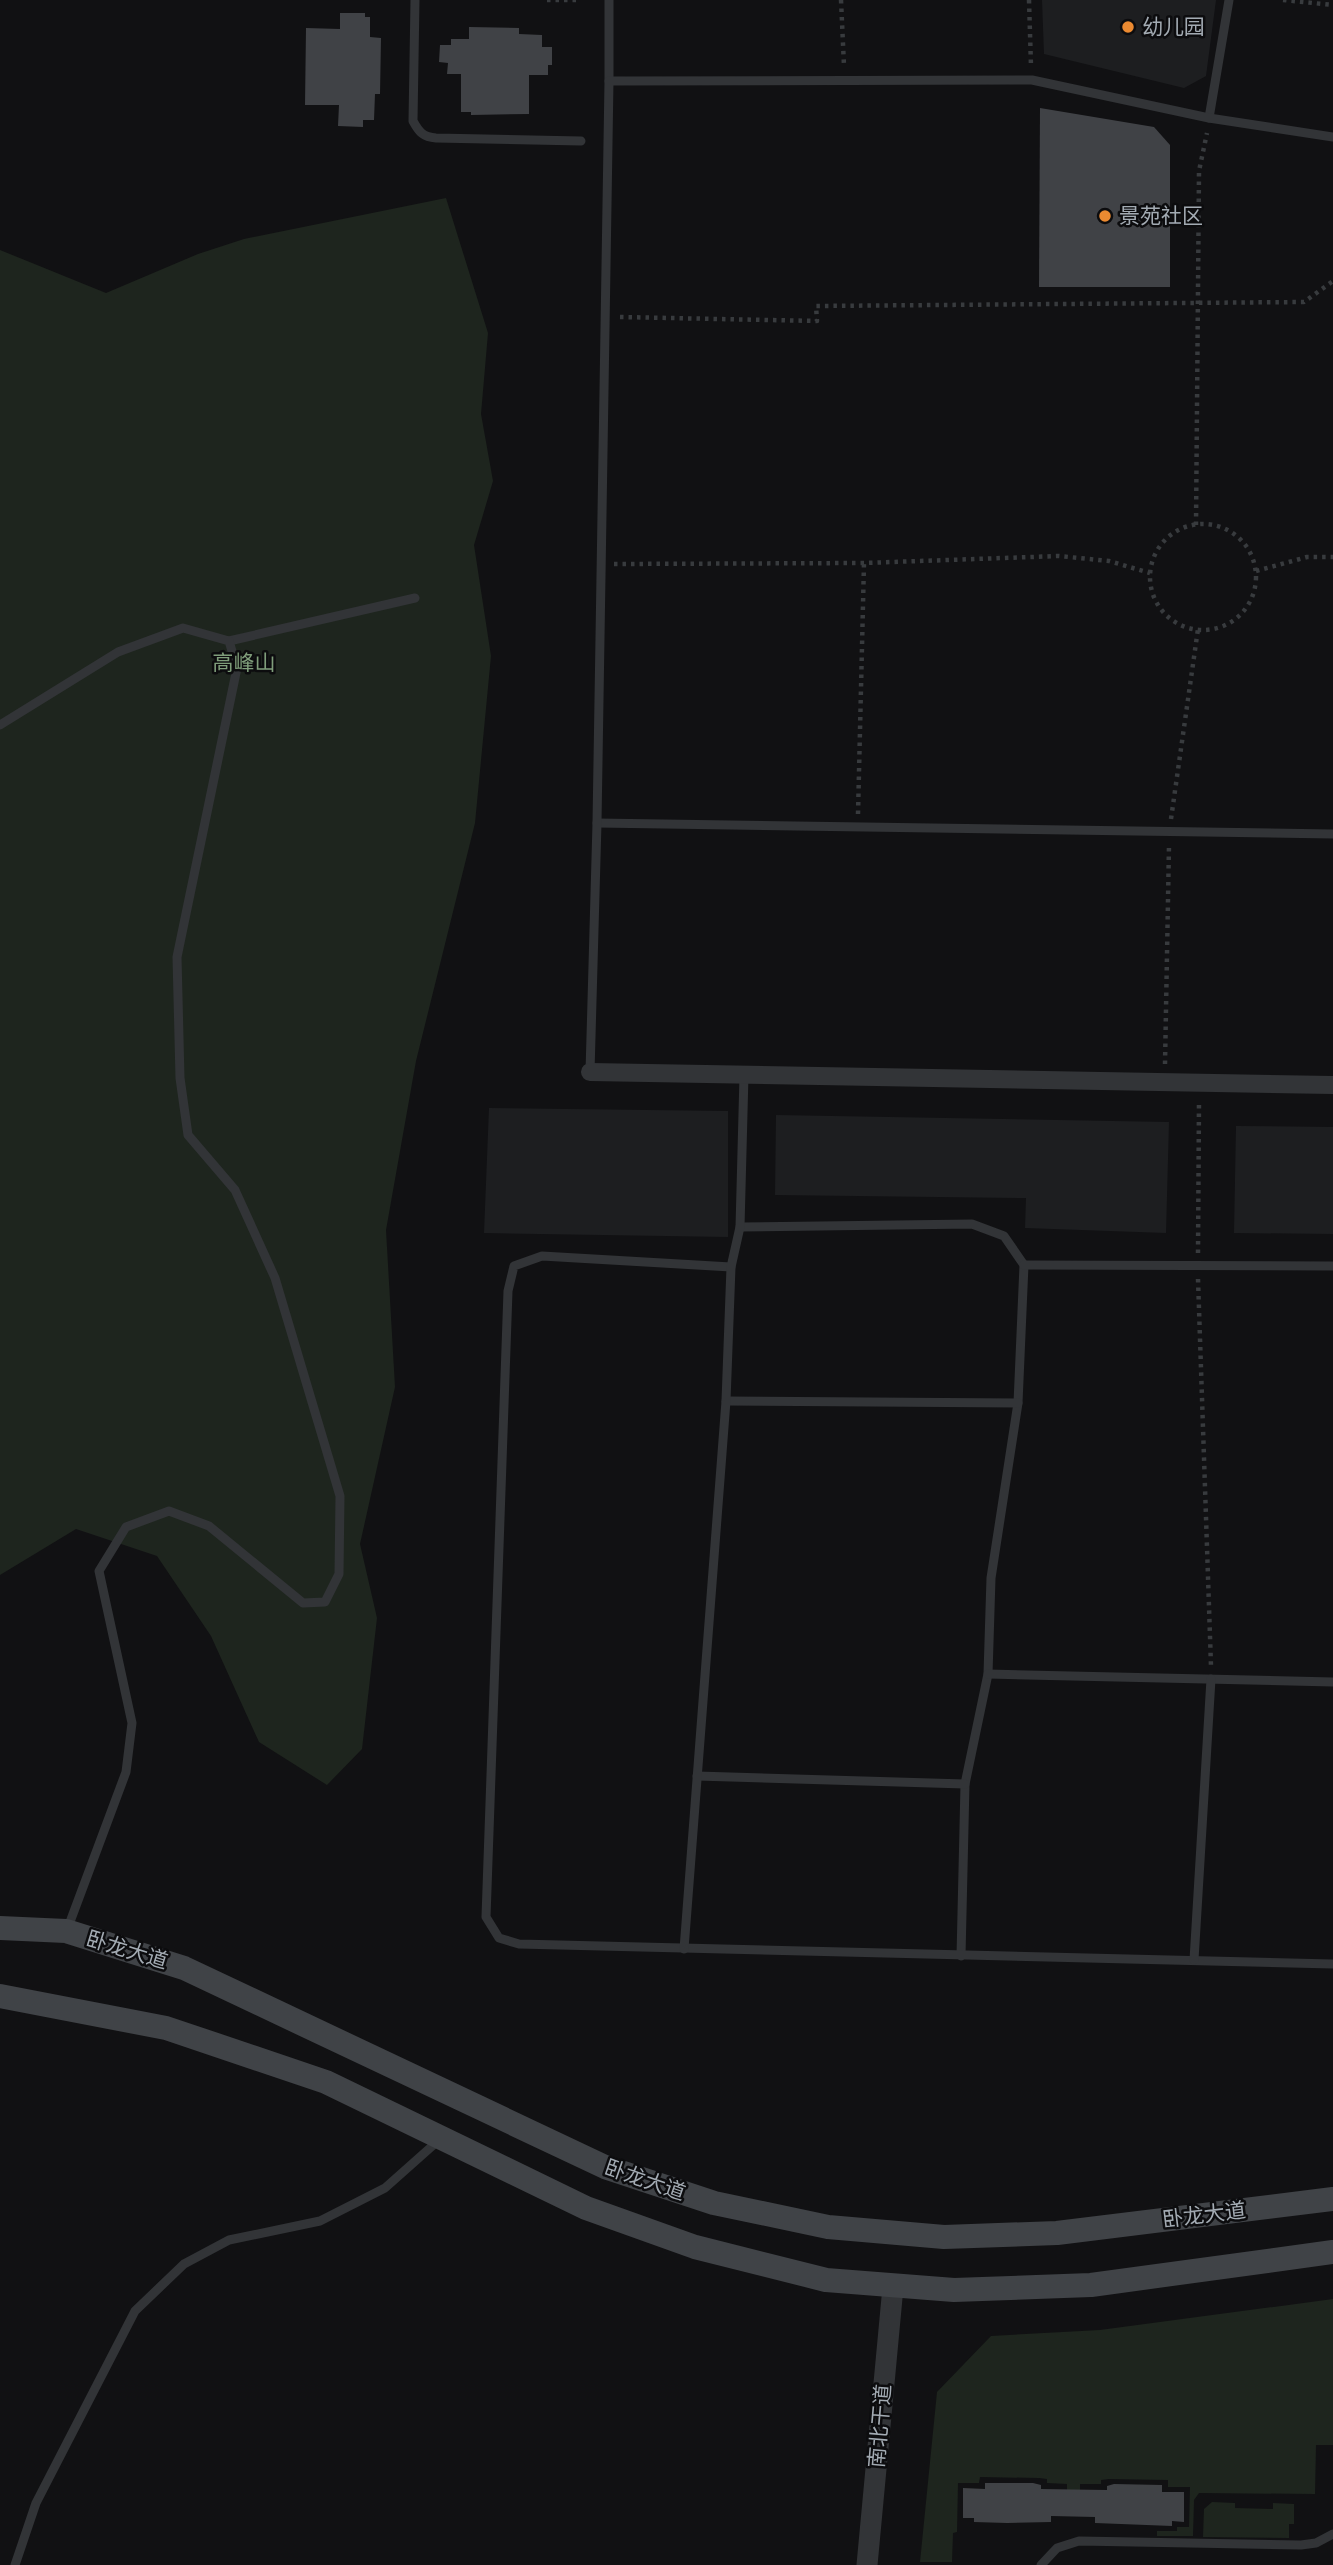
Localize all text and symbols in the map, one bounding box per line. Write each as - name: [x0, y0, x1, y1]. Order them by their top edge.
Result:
- place label: 幼儿园: [1142, 13, 1205, 38]
- marker: 幼儿园: [1120, 19, 1136, 35]
- place label: 景苑社区: [1119, 202, 1203, 227]
- marker: 景苑社区: [1097, 208, 1113, 224]
- park label: 高峰山: [213, 649, 276, 674]
- street label: 卧龙大道: [84, 1924, 171, 1973]
- street label: 卧龙大道: [602, 2153, 689, 2204]
- street label: 卧龙大道: [1161, 2196, 1247, 2231]
- street label: 南北干道: [862, 2383, 895, 2469]

